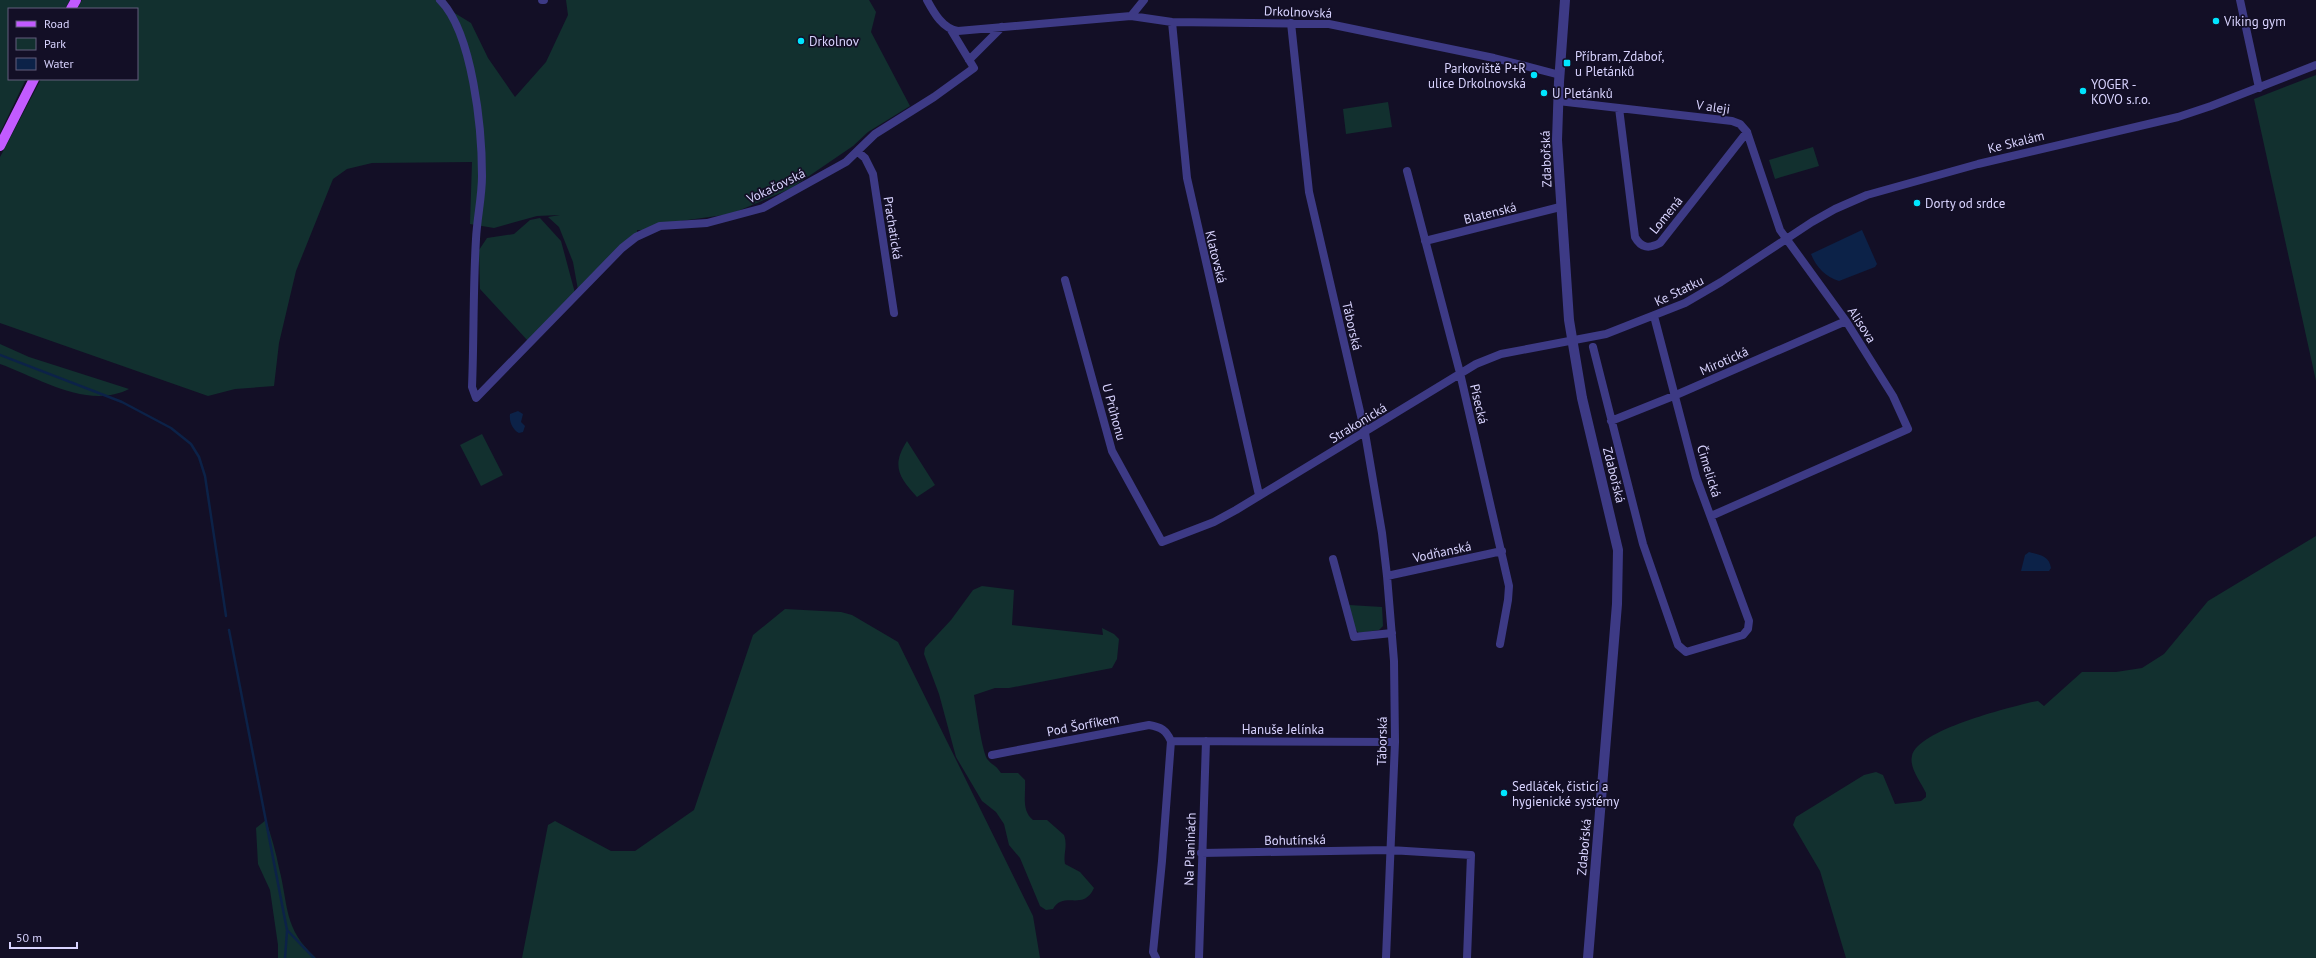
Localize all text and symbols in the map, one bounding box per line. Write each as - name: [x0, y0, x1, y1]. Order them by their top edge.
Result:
- street label: Drkolnovská: [1264, 2, 1332, 22]
- legend: [8, 8, 138, 80]
- place label: Viking gym: [2223, 13, 2286, 30]
- text: Road: [44, 16, 69, 31]
- marker: Viking gym: [2211, 16, 2221, 26]
- place label: Drkolnov: [809, 33, 860, 50]
- text: Park: [44, 36, 66, 51]
- marker: Drkolnov: [796, 36, 806, 46]
- place label: Příbram, Zdaboř, u Pletánků: [1575, 48, 1664, 80]
- text: Water: [44, 56, 74, 71]
- marker: Příbram, Zdaboř, u Pletánků: [1562, 58, 1572, 68]
- place label: Parkoviště P+R ulice Drkolnovská: [1428, 60, 1526, 92]
- marker: Parkoviště P+R ulice Drkolnovská: [1529, 70, 1539, 80]
- place label: YOGER - KOVO s.r.o.: [2091, 76, 2151, 108]
- place label: U Pletánků: [1552, 85, 1613, 102]
- marker: YOGER - KOVO s.r.o.: [2078, 86, 2088, 96]
- marker: U Pletánků: [1539, 88, 1549, 98]
- street label: V aleji: [1694, 96, 1731, 118]
- street label: Ke Skalám: [1986, 127, 2046, 157]
- street label: Zdabořská: [1537, 130, 1555, 188]
- street label: Vokačovská: [743, 165, 808, 208]
- street label: Lomená: [1646, 193, 1686, 237]
- street label: Prachatická: [880, 195, 906, 261]
- place label: Dorty od srdce: [1925, 195, 2005, 212]
- street label: Blatenská: [1462, 198, 1518, 228]
- marker: Dorty od srdce: [1912, 198, 1922, 208]
- street label: Klatovská: [1201, 229, 1231, 285]
- street label: Ke Statku: [1652, 272, 1706, 310]
- street label: Táborská: [1338, 300, 1366, 352]
- street label: Alisova: [1844, 304, 1880, 346]
- street label: Mirotická: [1697, 343, 1751, 379]
- street label: U Průhonu: [1098, 382, 1130, 442]
- street label: Písecká: [1466, 382, 1492, 426]
- street label: Strakonická: [1326, 399, 1390, 447]
- street label: Čimelická: [1693, 443, 1725, 499]
- street label: Zdabořská: [1599, 445, 1629, 505]
- street label: Vodňanská: [1410, 538, 1473, 567]
- street label: Pod Šorfíkem: [1045, 710, 1121, 740]
- street label: Táborská: [1373, 716, 1391, 766]
- street label: Hanuše Jelínka: [1242, 721, 1324, 738]
- place label: Sedláček, čisticí a hygienické systémy: [1512, 778, 1619, 810]
- marker: Sedláček, čisticí a hygienické systémy: [1499, 788, 1509, 798]
- street label: Na Planinách: [1180, 812, 1200, 886]
- street label: Zdabořská: [1573, 818, 1595, 876]
- street label: Bohutínská: [1264, 831, 1326, 849]
- scale bar: [10, 924, 77, 950]
- text: 50 m: [16, 930, 42, 945]

